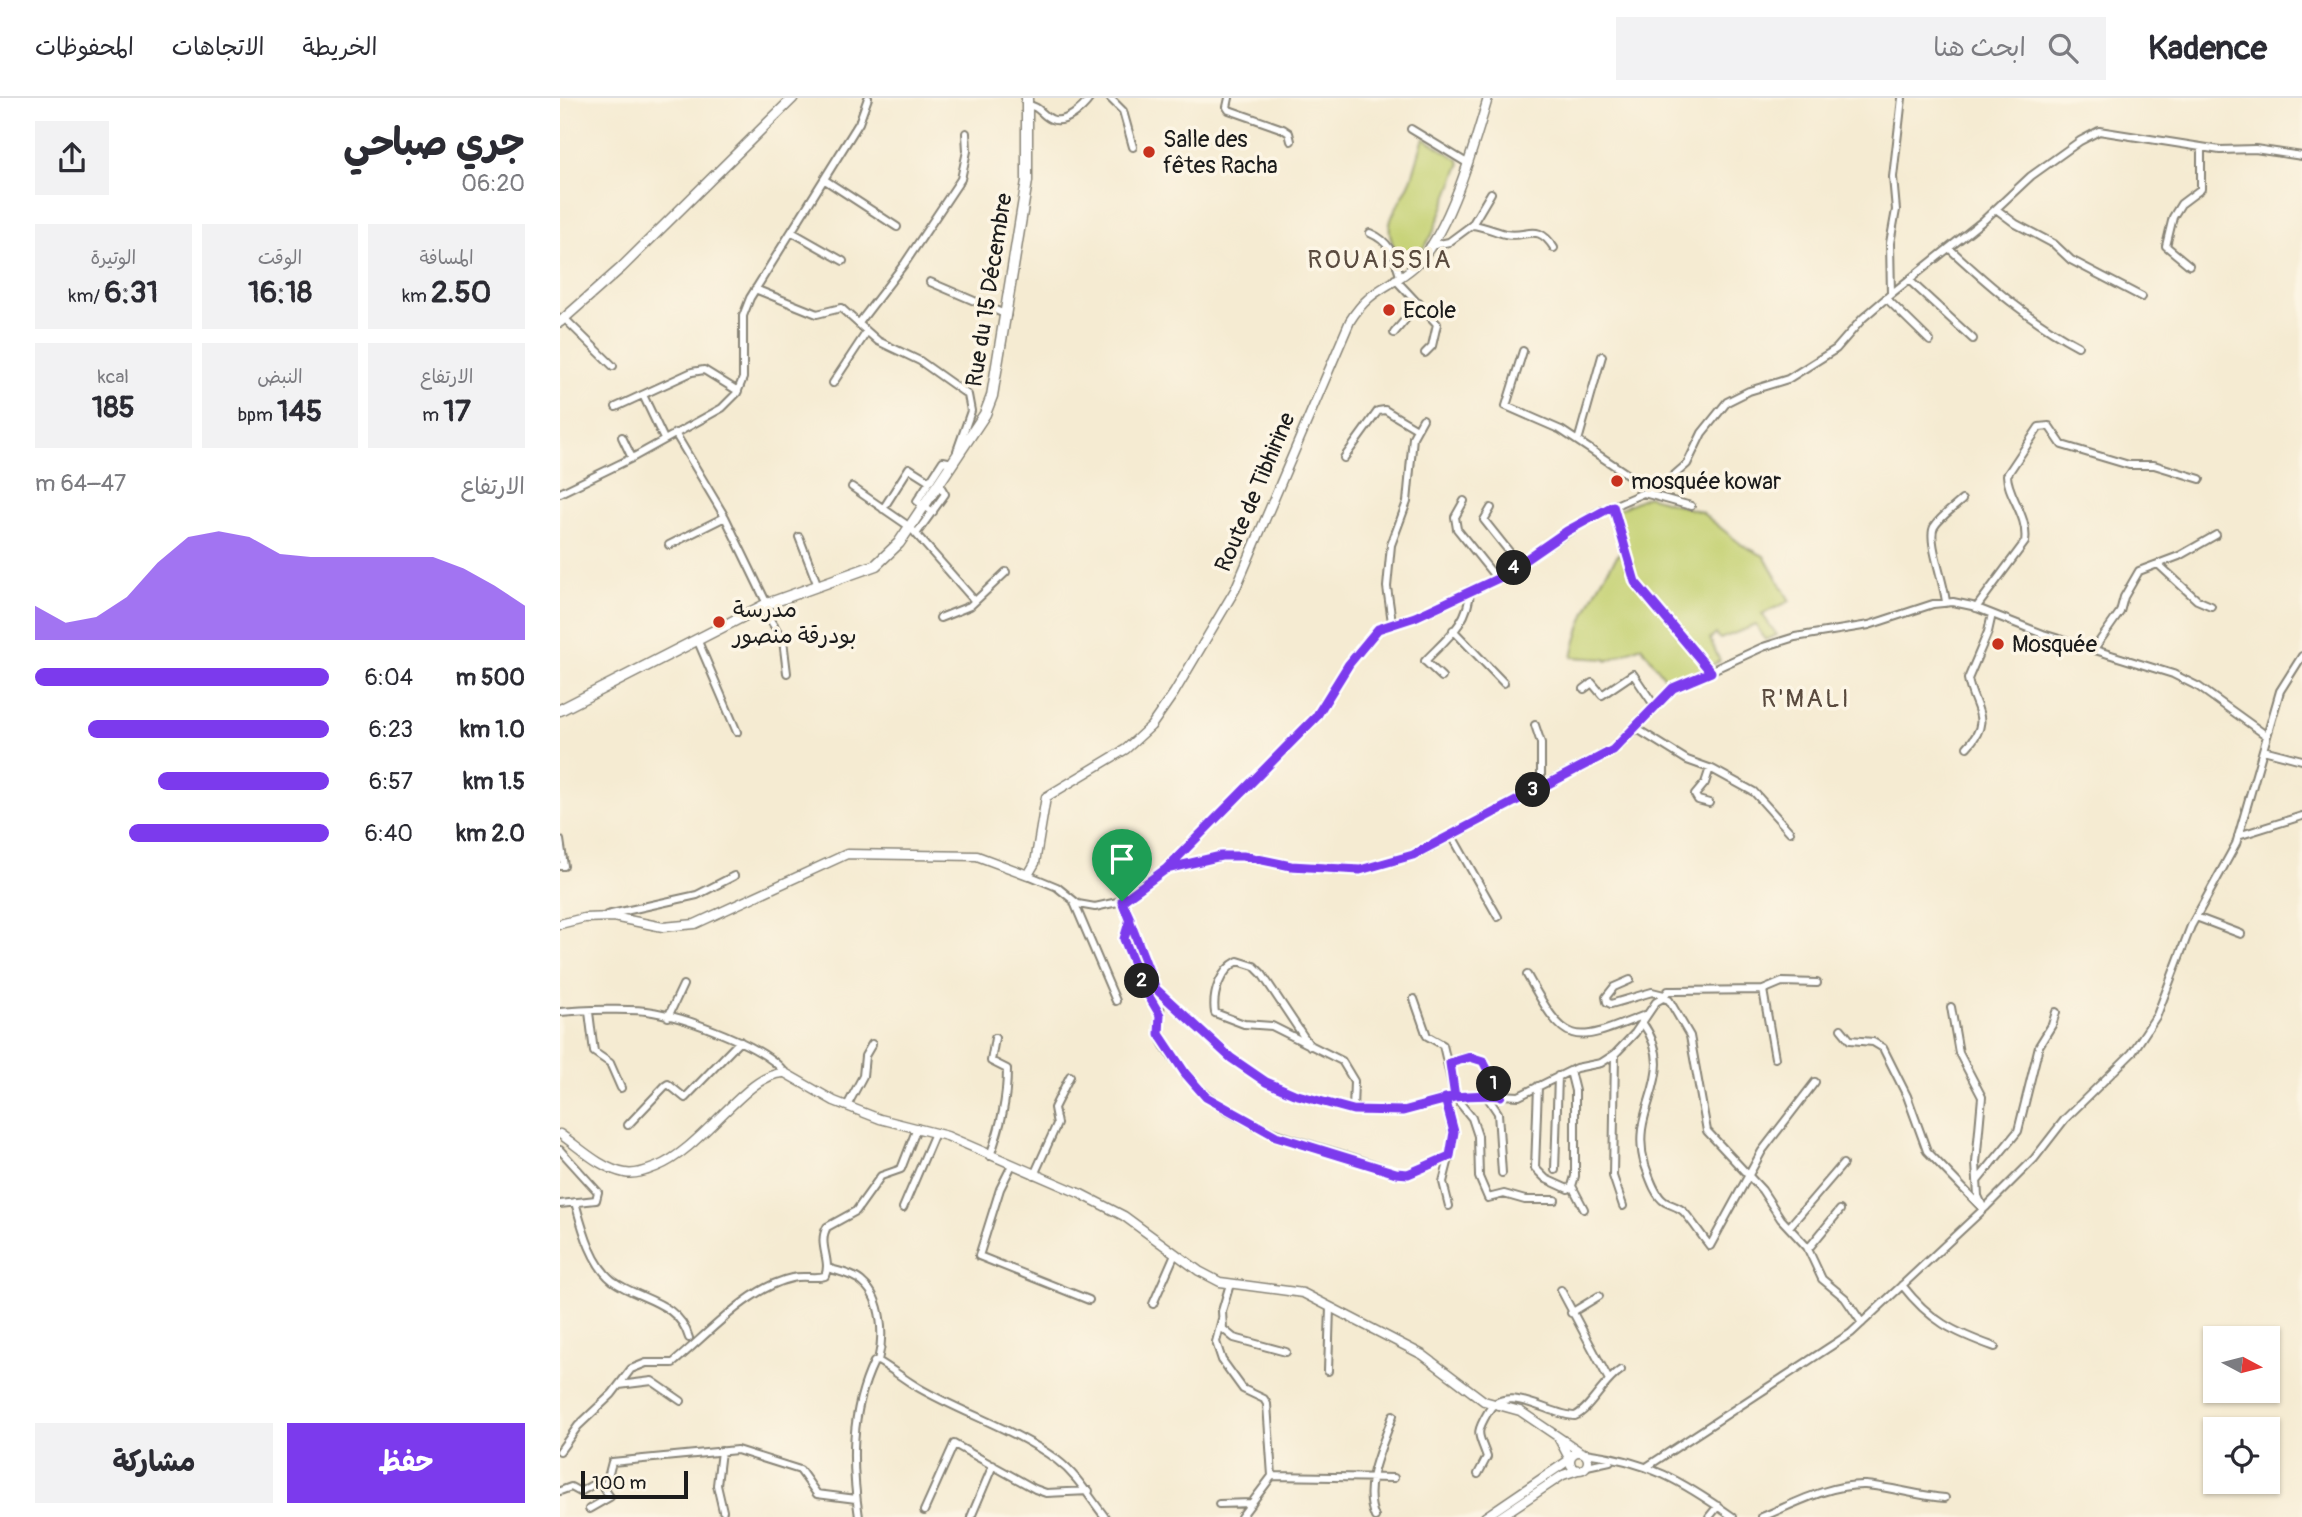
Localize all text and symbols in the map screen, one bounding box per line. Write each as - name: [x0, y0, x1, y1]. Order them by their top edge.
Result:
- search box: [1616, 17, 2106, 80]
- text: Kadence: [2148, 28, 2267, 69]
- icon: search: [2044, 29, 2082, 67]
- text: ابحث هنا: [1933, 32, 2026, 64]
- text: المحفوظات: [35, 33, 134, 62]
- text: الاتجاهات: [172, 33, 265, 62]
- text: الخريطة: [303, 33, 377, 62]
- text: جري صباحي: [343, 119, 525, 167]
- button: share: [35, 121, 109, 195]
- place label: Salle des fêtes Racha: [1163, 125, 1278, 180]
- marker: Salle des fêtes Racha: [1141, 144, 1157, 160]
- text: 06:20: [461, 169, 525, 198]
- street label: Rue du 15 Décembre: [959, 190, 1019, 389]
- district label: ROUAISSIA: [1307, 244, 1453, 276]
- text: الوتيرة: [90, 246, 136, 270]
- text: الوقت: [258, 246, 302, 270]
- text: المسافة: [420, 246, 474, 270]
- text: 6:31: [104, 274, 158, 311]
- text: 16:18: [248, 274, 312, 311]
- text: 2.50: [431, 274, 491, 311]
- text: /km: [68, 284, 104, 308]
- text: km: [402, 284, 431, 308]
- place label: Ecole: [1403, 296, 1456, 325]
- marker: Ecole: [1381, 302, 1397, 318]
- text: kcal: [98, 365, 129, 389]
- text: النبض: [257, 365, 303, 389]
- text: الارتفاع: [420, 365, 473, 389]
- text: 185: [92, 389, 135, 426]
- text: 145: [277, 393, 322, 430]
- text: 17: [443, 393, 471, 430]
- text: bpm: [238, 403, 277, 427]
- text: m: [422, 403, 443, 427]
- street label: Route de Tibhirine: [1208, 407, 1302, 576]
- place label: mosquée kowar: [1631, 467, 1781, 496]
- text: 47–64 m: [35, 469, 126, 498]
- text: الارتفاع: [461, 472, 525, 501]
- marker: mosquée kowar: [1609, 473, 1625, 489]
- pin: 4: [1496, 550, 1532, 586]
- text: 4: [1508, 555, 1519, 579]
- place label: مدرسة بودرقة منصور: [731, 595, 857, 650]
- marker: مدرسة بودرقة منصور: [711, 614, 727, 630]
- place label: Mosquée: [2012, 630, 2098, 659]
- marker: Mosquée: [1990, 636, 2006, 652]
- text: 6:04: [364, 663, 413, 692]
- text: 500 m: [456, 663, 525, 692]
- district label: R'MALI: [1761, 683, 1851, 715]
- text: 6:23: [368, 715, 413, 744]
- text: 1.0 km: [460, 715, 525, 744]
- text: 6:57: [369, 767, 413, 796]
- text: 1.5 km: [463, 767, 525, 796]
- pin: 3: [1516, 772, 1550, 808]
- text: 3: [1527, 777, 1538, 801]
- text: 6:40: [364, 819, 413, 848]
- text: 2.0 km: [456, 819, 525, 848]
- pin: [1092, 829, 1152, 901]
- icon: arrive: [1103, 840, 1141, 878]
- pin: 2: [1124, 964, 1160, 998]
- text: 2: [1136, 968, 1147, 992]
- pin: 1: [1476, 1066, 1511, 1102]
- text: 1: [1490, 1071, 1497, 1095]
- north arrow: [2203, 1326, 2280, 1404]
- map controls: [2203, 1326, 2280, 1494]
- button: locate: [2203, 1417, 2280, 1494]
- button: مشاركة: [35, 1423, 273, 1503]
- button: حفظ: [287, 1423, 525, 1503]
- scale bar: [581, 1468, 688, 1500]
- text: 100 m: [592, 1471, 646, 1495]

